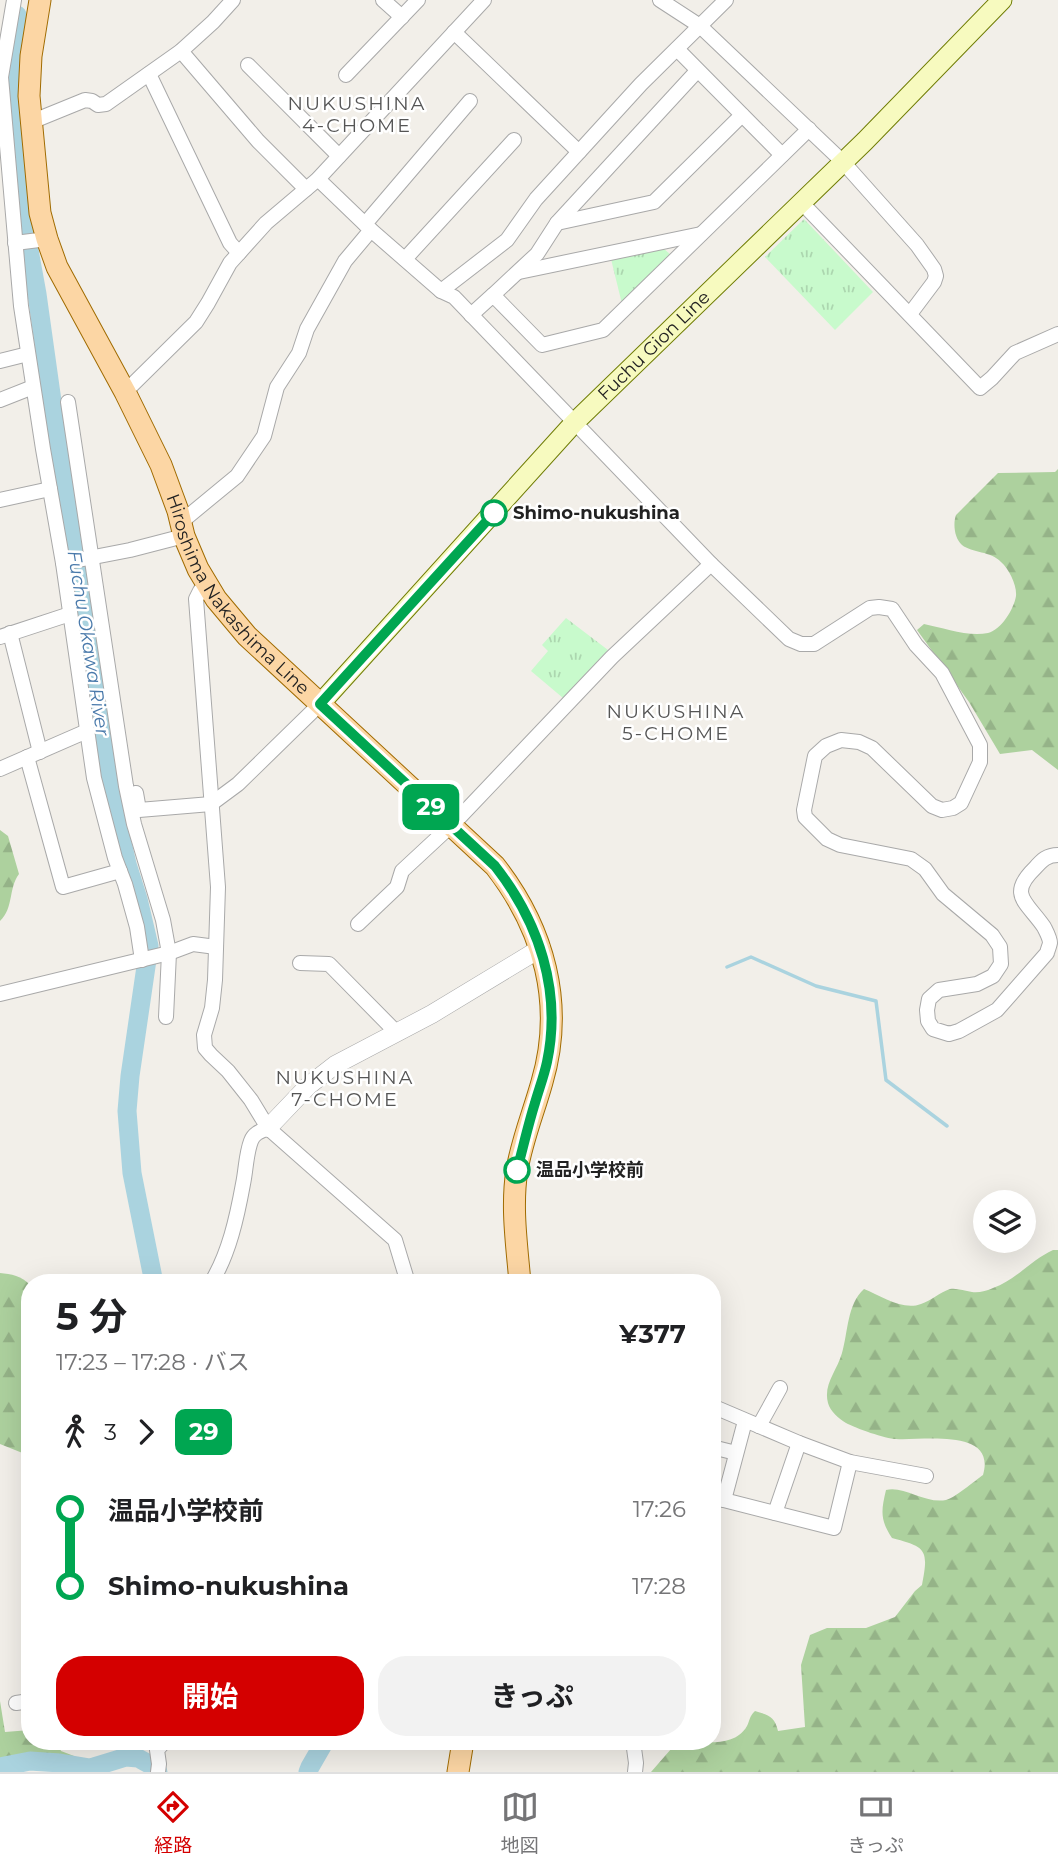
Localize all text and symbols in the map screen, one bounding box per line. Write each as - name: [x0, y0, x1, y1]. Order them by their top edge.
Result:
- district label: NUKUSHINA 4-CHOME: [288, 92, 426, 137]
- street label: Fuchu Gion Line: [593, 286, 715, 405]
- street label: Hiroshima Nakashima Line: [162, 491, 314, 699]
- marker: Shimo-nukushina: [481, 500, 507, 526]
- place label: Shimo-nukushina: [513, 502, 680, 524]
- water label: Fuchu Okawa River: [62, 549, 115, 738]
- district label: NUKUSHINA 5-CHOME: [607, 700, 745, 745]
- line badge: 29: [400, 784, 462, 830]
- text: 29: [416, 792, 446, 821]
- district label: NUKUSHINA 7-CHOME: [276, 1066, 414, 1111]
- marker: 温品小学校前: [504, 1157, 530, 1183]
- place label: 温品小学校前: [536, 1159, 644, 1181]
- map controls: [973, 1190, 1036, 1253]
- button: layers: [973, 1190, 1036, 1253]
- text: 5 分: [56, 1293, 127, 1340]
- text: ¥377: [619, 1318, 686, 1350]
- text: 17:23 – 17:28 · バス: [56, 1348, 250, 1376]
- icon: walk: [56, 1413, 94, 1451]
- icon: forward: [127, 1413, 165, 1451]
- text: 29: [189, 1417, 218, 1446]
- text: 3: [104, 1418, 117, 1446]
- text: 温品小学校前: [108, 1495, 264, 1527]
- text: 17:26: [633, 1495, 686, 1523]
- text: Shimo-nukushina: [108, 1570, 349, 1602]
- text: 17:28: [632, 1572, 686, 1600]
- button: 開始: [56, 1656, 364, 1736]
- button: きっぷ: [378, 1656, 686, 1736]
- tab: 経路: [154, 1788, 192, 1857]
- tab: 地図: [501, 1788, 539, 1857]
- tab: きっぷ: [847, 1788, 904, 1857]

